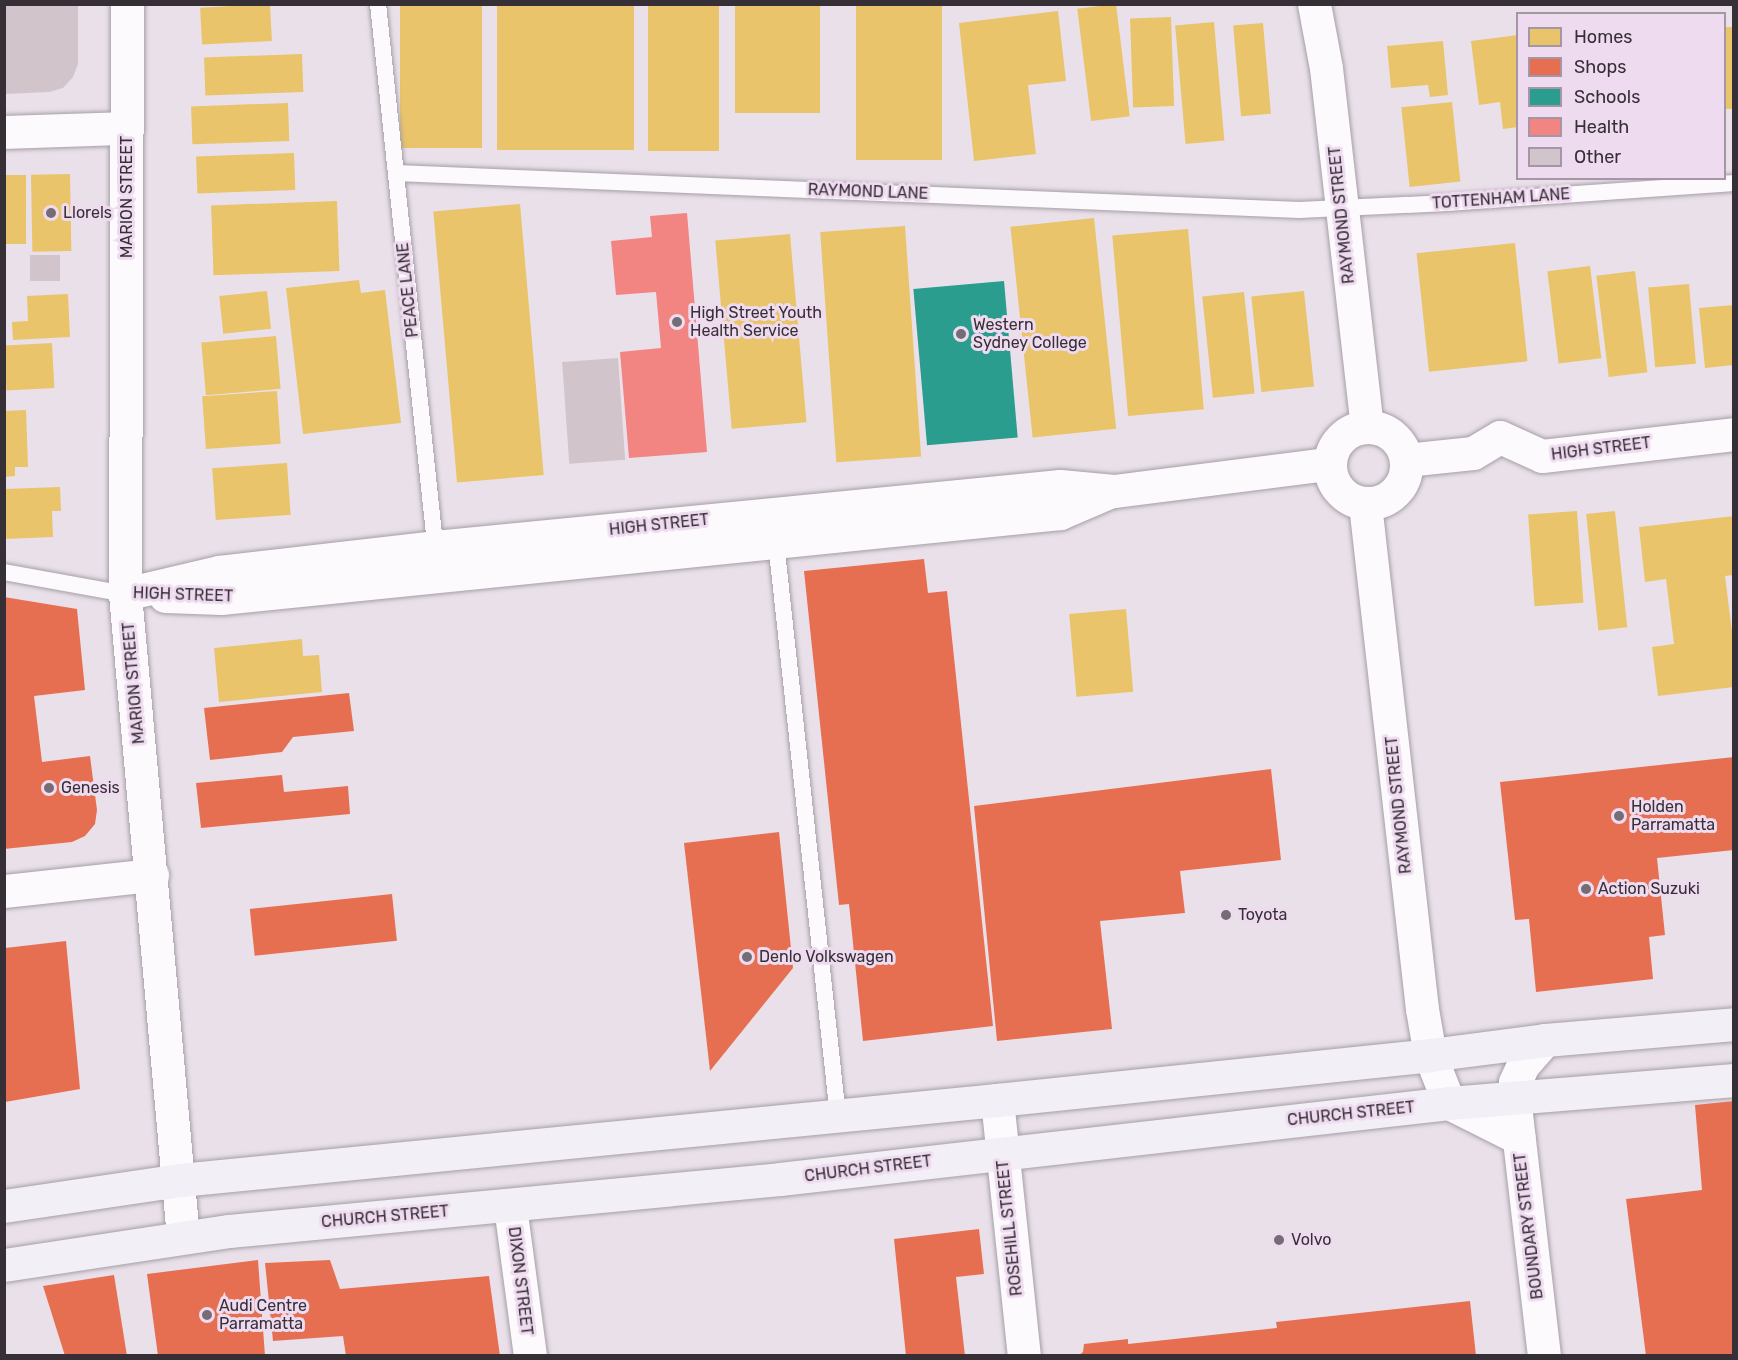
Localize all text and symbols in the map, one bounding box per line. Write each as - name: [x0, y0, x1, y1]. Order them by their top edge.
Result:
- legend: [1516, 12, 1726, 180]
- text: Homes: [1574, 26, 1632, 48]
- text: Shops: [1574, 56, 1626, 78]
- text: Schools: [1574, 86, 1640, 108]
- text: Health: [1574, 116, 1629, 138]
- street label: MARION STREET: [117, 136, 137, 258]
- street label: RAYMOND STREET: [1325, 145, 1359, 285]
- text: Other: [1574, 146, 1621, 168]
- street label: RAYMOND LANE: [807, 180, 929, 204]
- street label: TOTTENHAM LANE: [1431, 185, 1571, 213]
- place label: Llorels: [63, 203, 112, 223]
- marker: Llorels: [44, 206, 58, 220]
- street label: PEACE LANE: [393, 242, 423, 338]
- place label: High Street Youth Health Service: [690, 303, 823, 341]
- marker: High Street Youth Health Service: [668, 313, 686, 331]
- place label: Western Sydney College: [973, 315, 1087, 353]
- marker: Western Sydney College: [954, 327, 968, 341]
- street label: HIGH STREET: [1550, 433, 1652, 465]
- street label: HIGH STREET: [608, 510, 710, 540]
- street label: HIGH STREET: [133, 584, 233, 606]
- street label: MARION STREET: [119, 621, 149, 745]
- street label: RAYMOND STREET: [1382, 735, 1416, 875]
- place label: Genesis: [61, 778, 120, 798]
- marker: Genesis: [42, 781, 56, 795]
- place label: Holden Parramatta: [1631, 797, 1715, 835]
- marker: Holden Parramatta: [1612, 809, 1626, 823]
- place label: Action Suzuki: [1598, 879, 1700, 899]
- marker: Action Suzuki: [1579, 882, 1593, 896]
- place label: Toyota: [1238, 905, 1287, 925]
- marker: Toyota: [1219, 908, 1233, 922]
- place label: Denlo Volkswagen: [759, 947, 894, 967]
- marker: Denlo Volkswagen: [740, 950, 754, 964]
- street label: CHURCH STREET: [1286, 1098, 1416, 1130]
- street label: BOUNDARY STREET: [1510, 1151, 1548, 1301]
- street label: CHURCH STREET: [803, 1152, 933, 1186]
- street label: ROSEHILL STREET: [993, 1159, 1027, 1297]
- street label: CHURCH STREET: [320, 1202, 450, 1232]
- street label: DIXON STREET: [504, 1226, 536, 1336]
- place label: Volvo: [1291, 1230, 1331, 1250]
- marker: Volvo: [1272, 1233, 1286, 1247]
- place label: Audi Centre Parramatta: [219, 1296, 307, 1334]
- marker: Audi Centre Parramatta: [200, 1308, 214, 1322]

